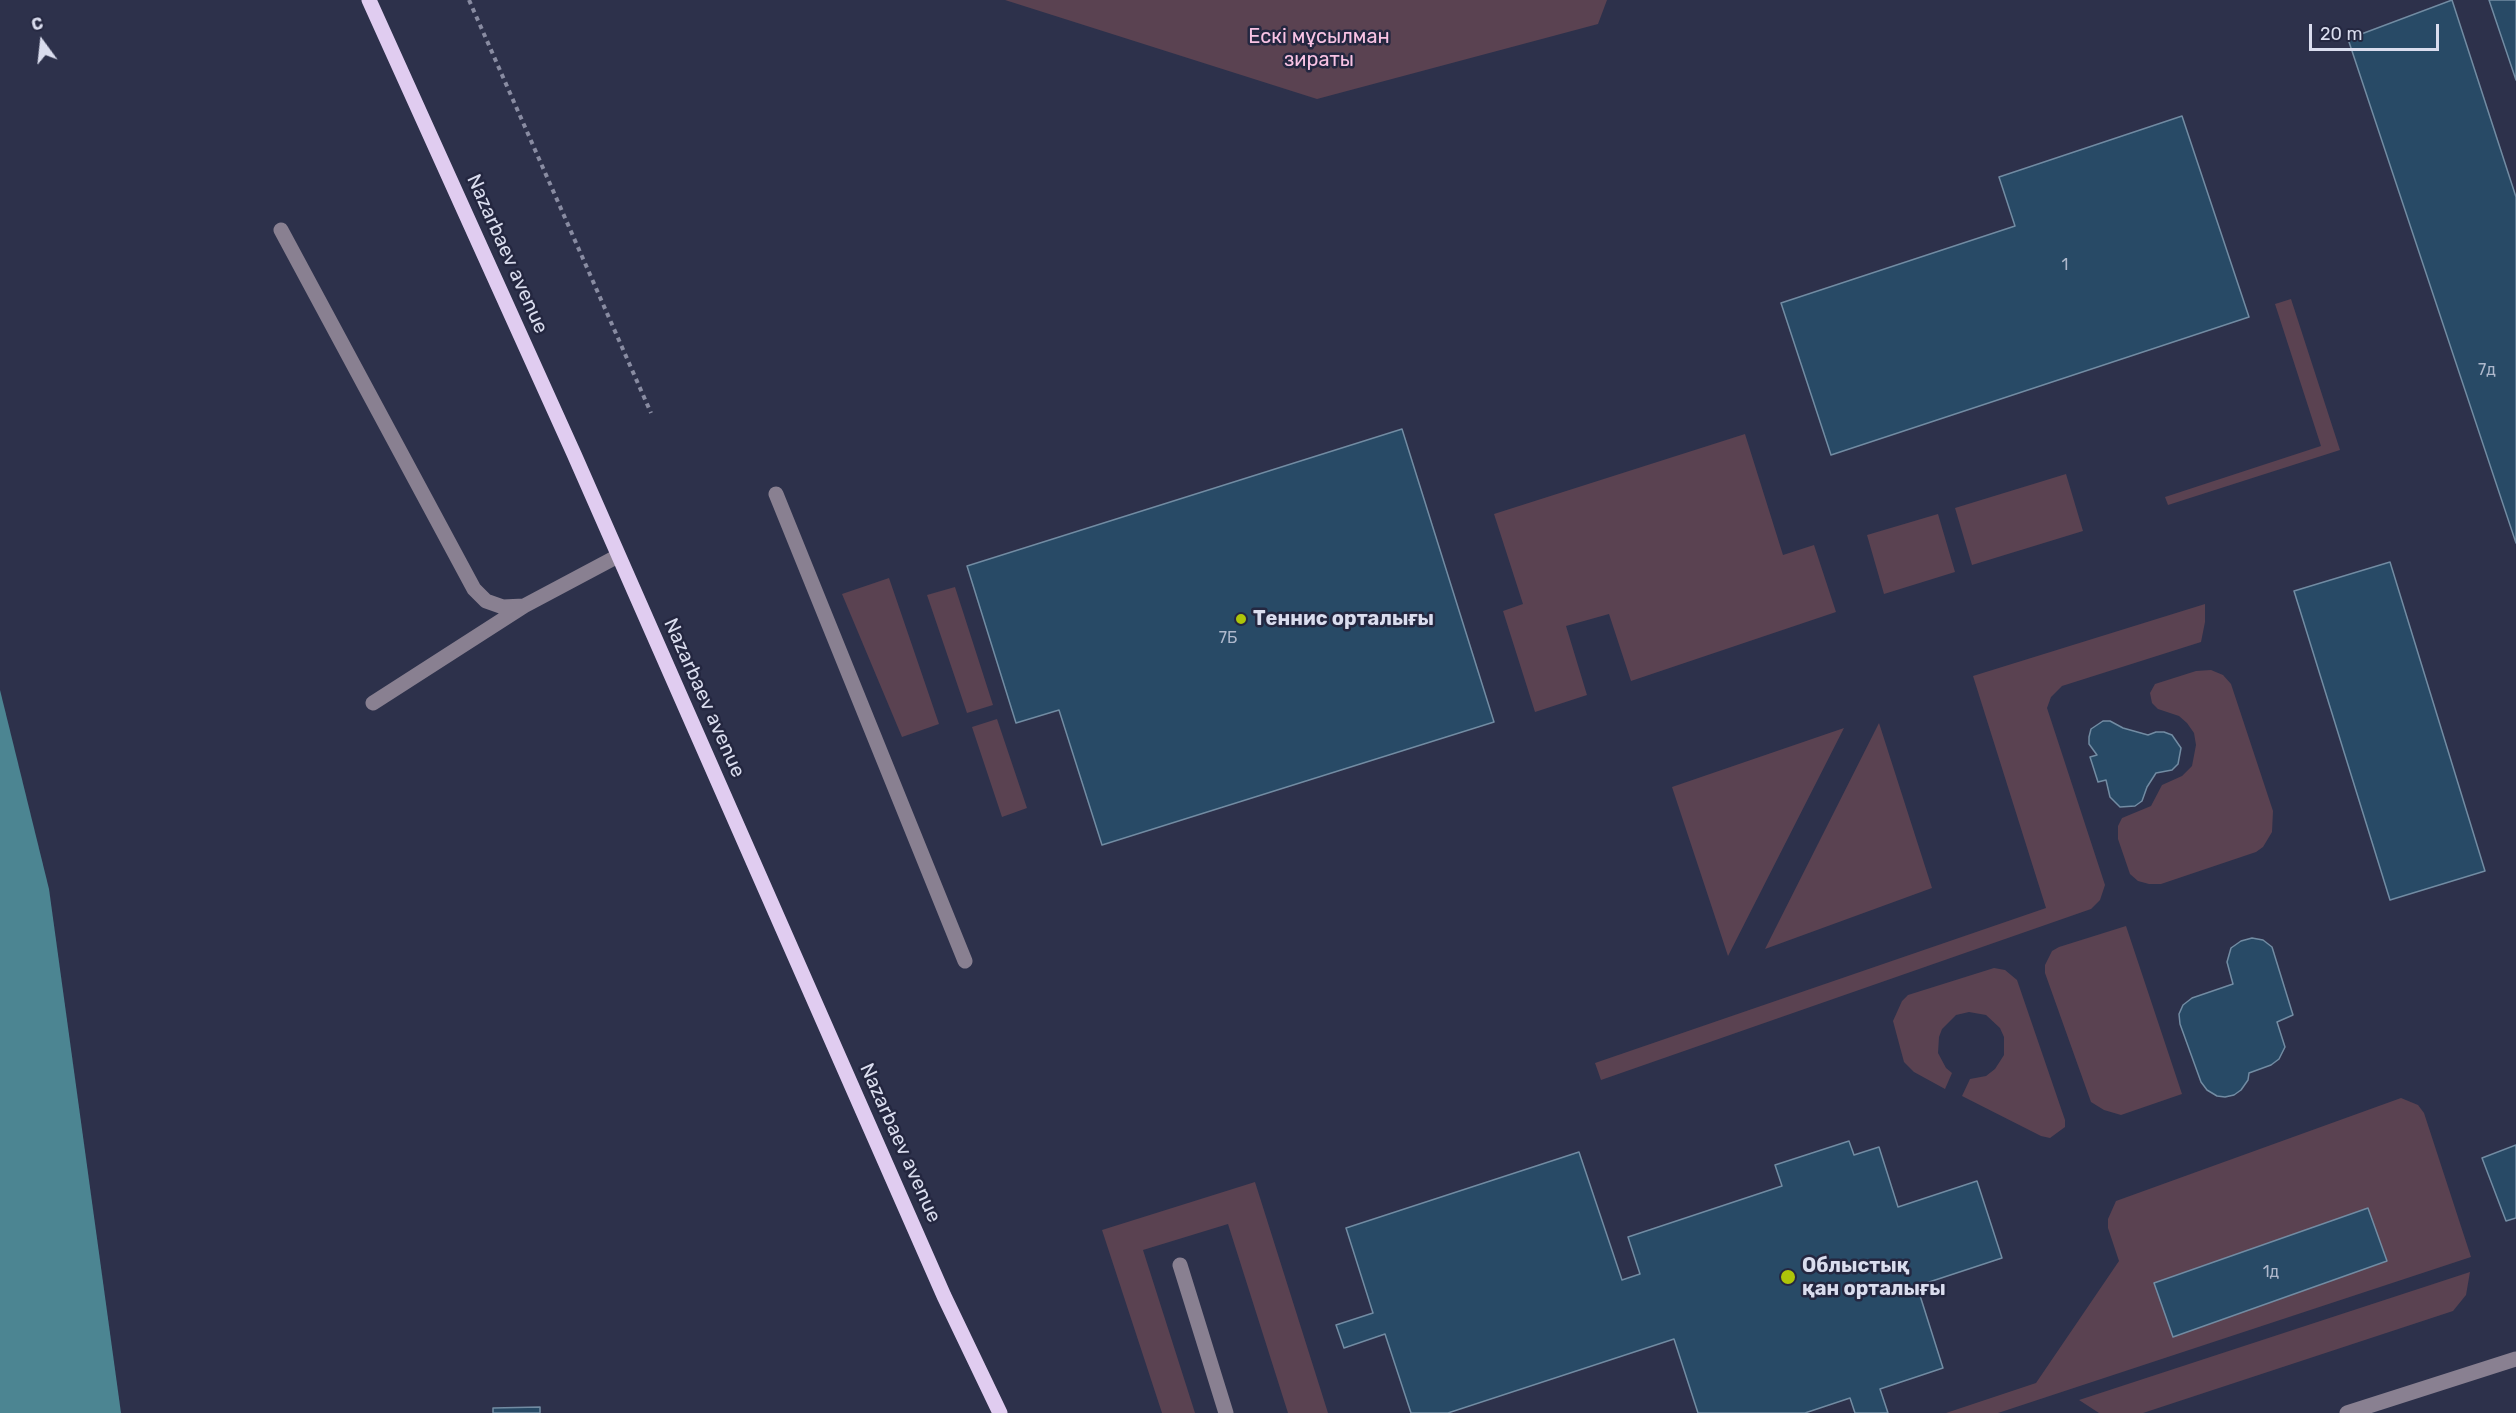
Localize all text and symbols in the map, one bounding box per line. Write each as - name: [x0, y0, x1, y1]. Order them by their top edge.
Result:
- north arrow: [12, 12, 72, 72]
- scale bar: [2312, 12, 2442, 50]
- text: С: [29, 14, 45, 35]
- text: 20 m: [2320, 23, 2362, 45]
- park label: Ескі мұсылман зираты: [1248, 25, 1390, 72]
- street label: Nazarbaev avenue: [461, 171, 553, 337]
- house number: 1: [2062, 255, 2068, 275]
- house number: 7д: [2478, 360, 2496, 380]
- place label: Теннис орталығы: [1253, 607, 1434, 631]
- marker: Теннис орталығы: [1234, 612, 1248, 626]
- street label: Nazarbaev avenue: [658, 615, 750, 781]
- house number: 7Б: [1219, 628, 1237, 648]
- street label: Nazarbaev avenue: [854, 1060, 946, 1226]
- place label: Облыстық қан орталығы: [1802, 1254, 1946, 1301]
- house number: 1д: [2263, 1262, 2279, 1282]
- marker: Облыстық қан орталығы: [1779, 1268, 1797, 1286]

